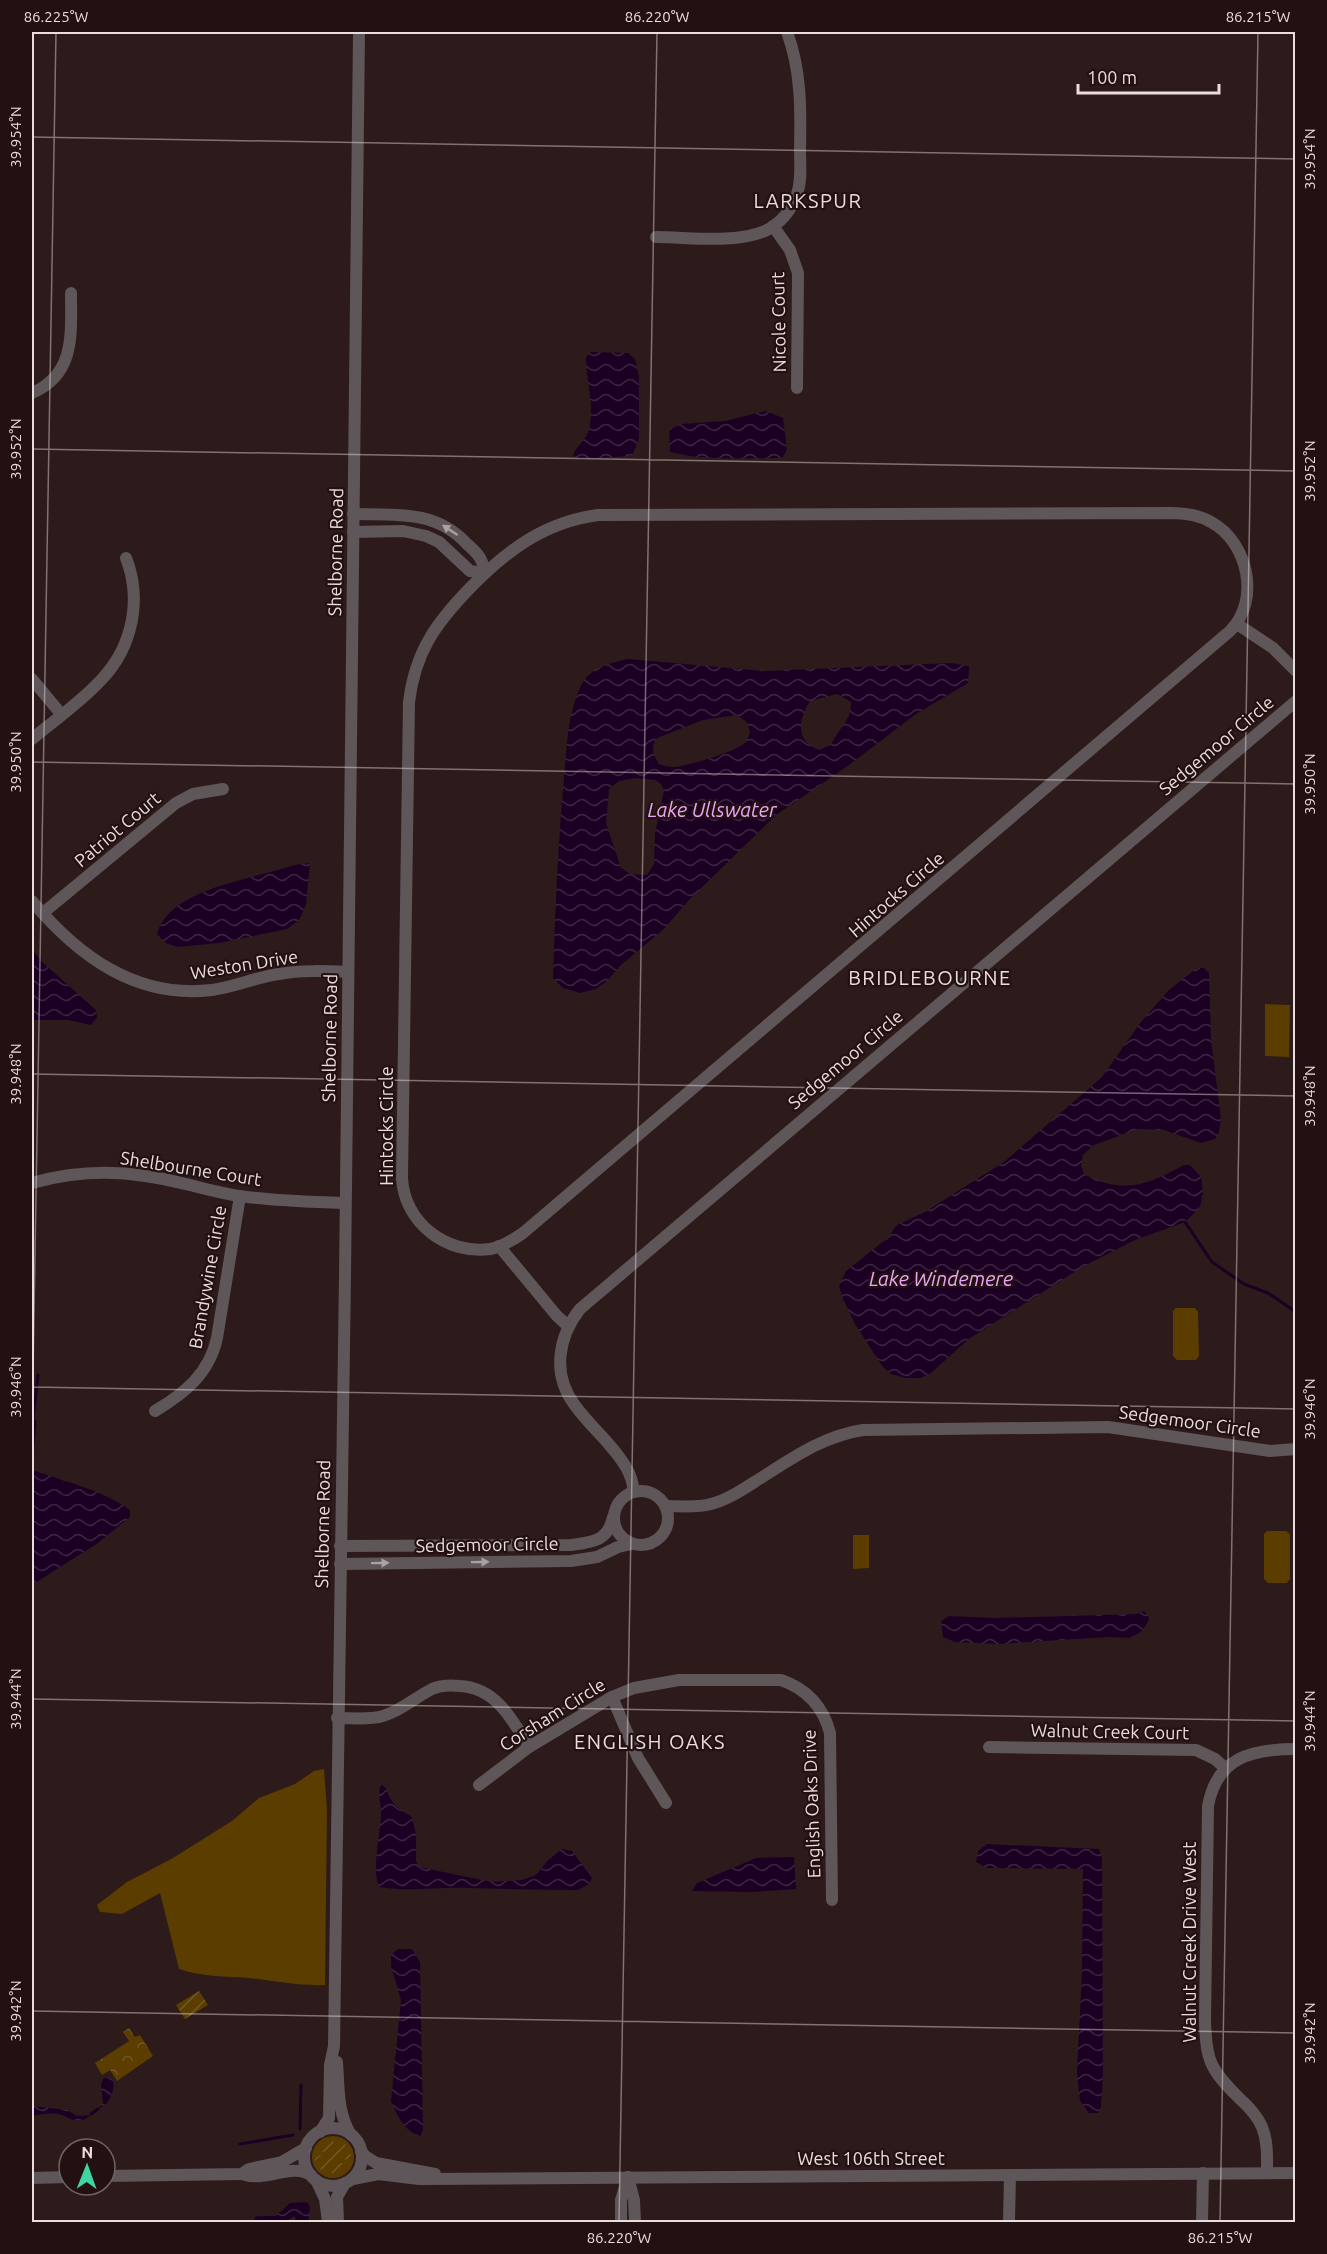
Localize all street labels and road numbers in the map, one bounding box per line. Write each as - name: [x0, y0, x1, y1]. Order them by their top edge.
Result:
- street label: Nicole Court: [767, 272, 789, 372]
- street label: Shelborne Road: [324, 488, 346, 616]
- street label: Sedgemoor Circle: [1155, 691, 1277, 799]
- street label: Patriot Court: [70, 787, 164, 871]
- street label: Hintocks Circle: [844, 847, 948, 941]
- street label: Weston Drive: [189, 946, 299, 982]
- street label: Shelborne Road: [318, 974, 340, 1102]
- street label: Sedgemoor Circle: [784, 1005, 906, 1113]
- street label: Hintocks Circle: [376, 1066, 396, 1186]
- street label: Shelbourne Court: [119, 1147, 263, 1189]
- street label: Brandywine Circle: [185, 1204, 229, 1350]
- street label: Sedgemoor Circle: [1118, 1401, 1262, 1441]
- street label: Shelborne Road: [311, 1460, 333, 1588]
- street label: Sedgemoor Circle: [415, 1533, 559, 1555]
- street label: Corsham Circle: [496, 1674, 608, 1754]
- street label: Walnut Creek Court: [1031, 1720, 1189, 1742]
- street label: English Oaks Drive: [798, 1729, 824, 1879]
- street label: Walnut Creek Drive West: [1179, 1842, 1199, 2042]
- street label: West 106th Street: [797, 2148, 945, 2168]

